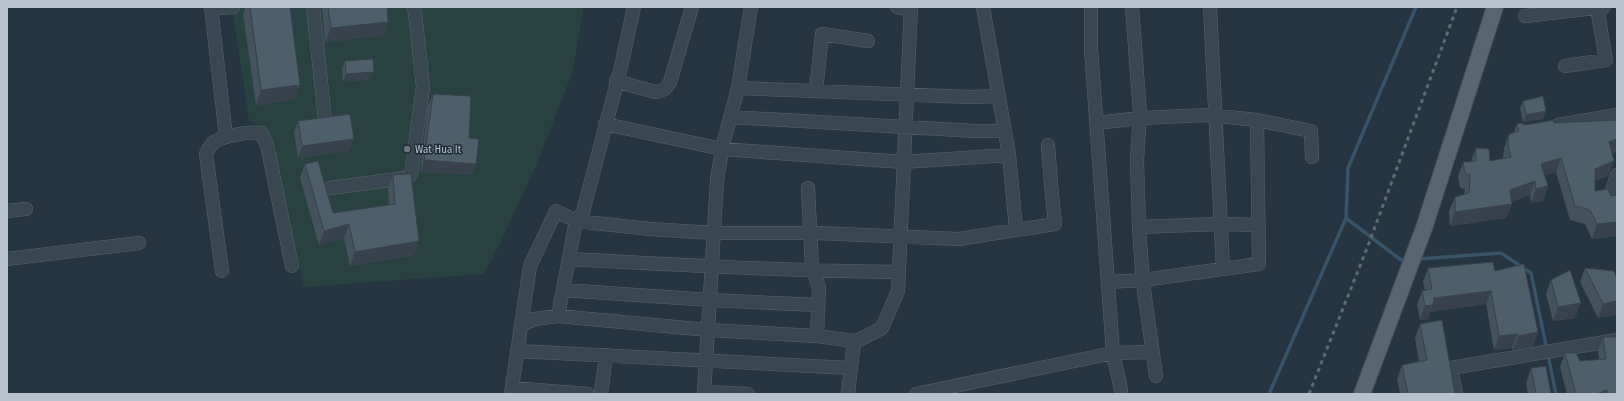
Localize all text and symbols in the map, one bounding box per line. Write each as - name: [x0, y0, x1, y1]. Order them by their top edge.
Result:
- place label: Wat Hua It: [415, 143, 462, 156]
- marker: Wat Hua It: [402, 144, 412, 154]

